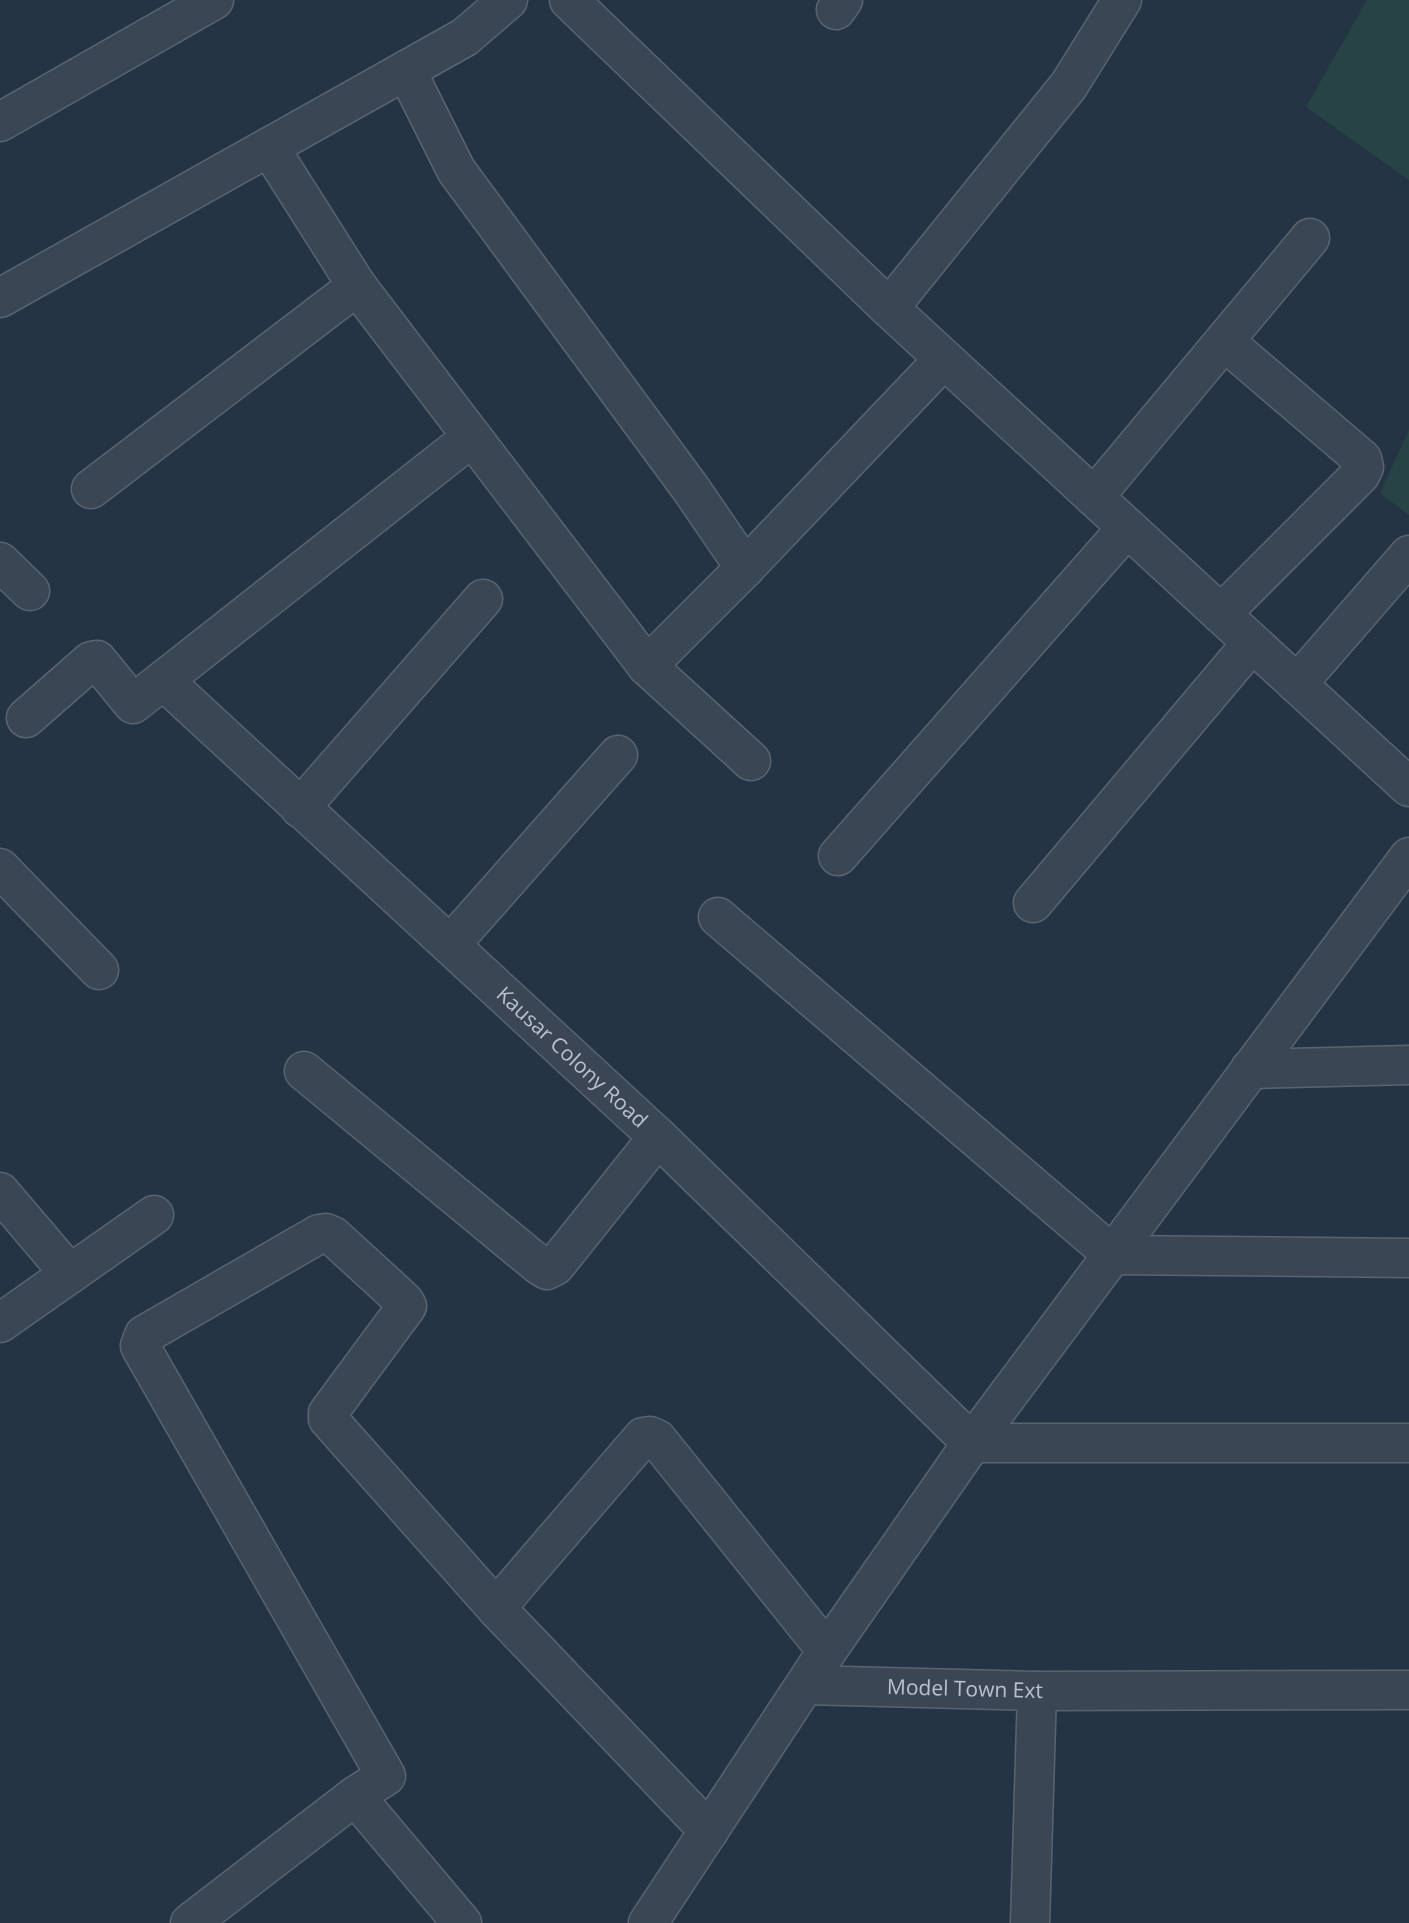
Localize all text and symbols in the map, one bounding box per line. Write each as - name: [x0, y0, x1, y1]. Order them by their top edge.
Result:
- street label: Kausar Colony Road: [491, 980, 654, 1133]
- street label: Model Town Ext: [887, 1672, 1043, 1704]

